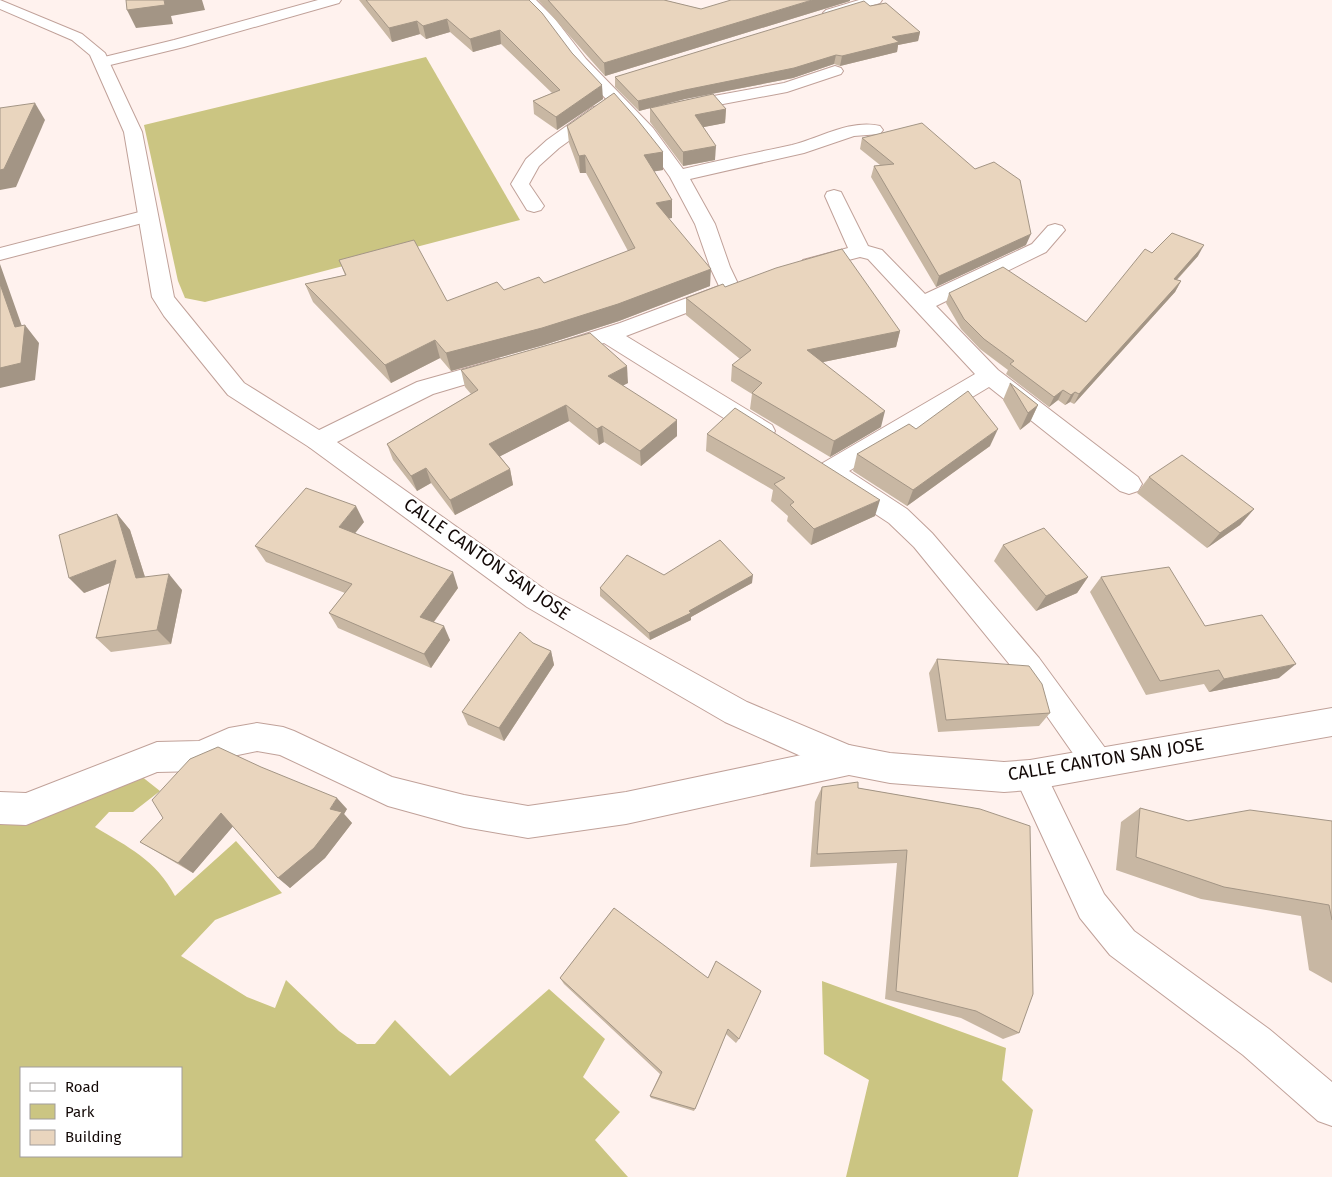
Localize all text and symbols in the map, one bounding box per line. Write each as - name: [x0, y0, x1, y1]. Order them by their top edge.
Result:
- street label: CALLE CANTON SAN JOSE: [400, 493, 574, 625]
- street label: CALLE CANTON SAN JOSE: [1006, 733, 1206, 785]
- legend: [20, 1067, 182, 1157]
- text: Road: [65, 1078, 100, 1096]
- text: Park: [65, 1103, 95, 1121]
- text: Building: [65, 1128, 121, 1146]

